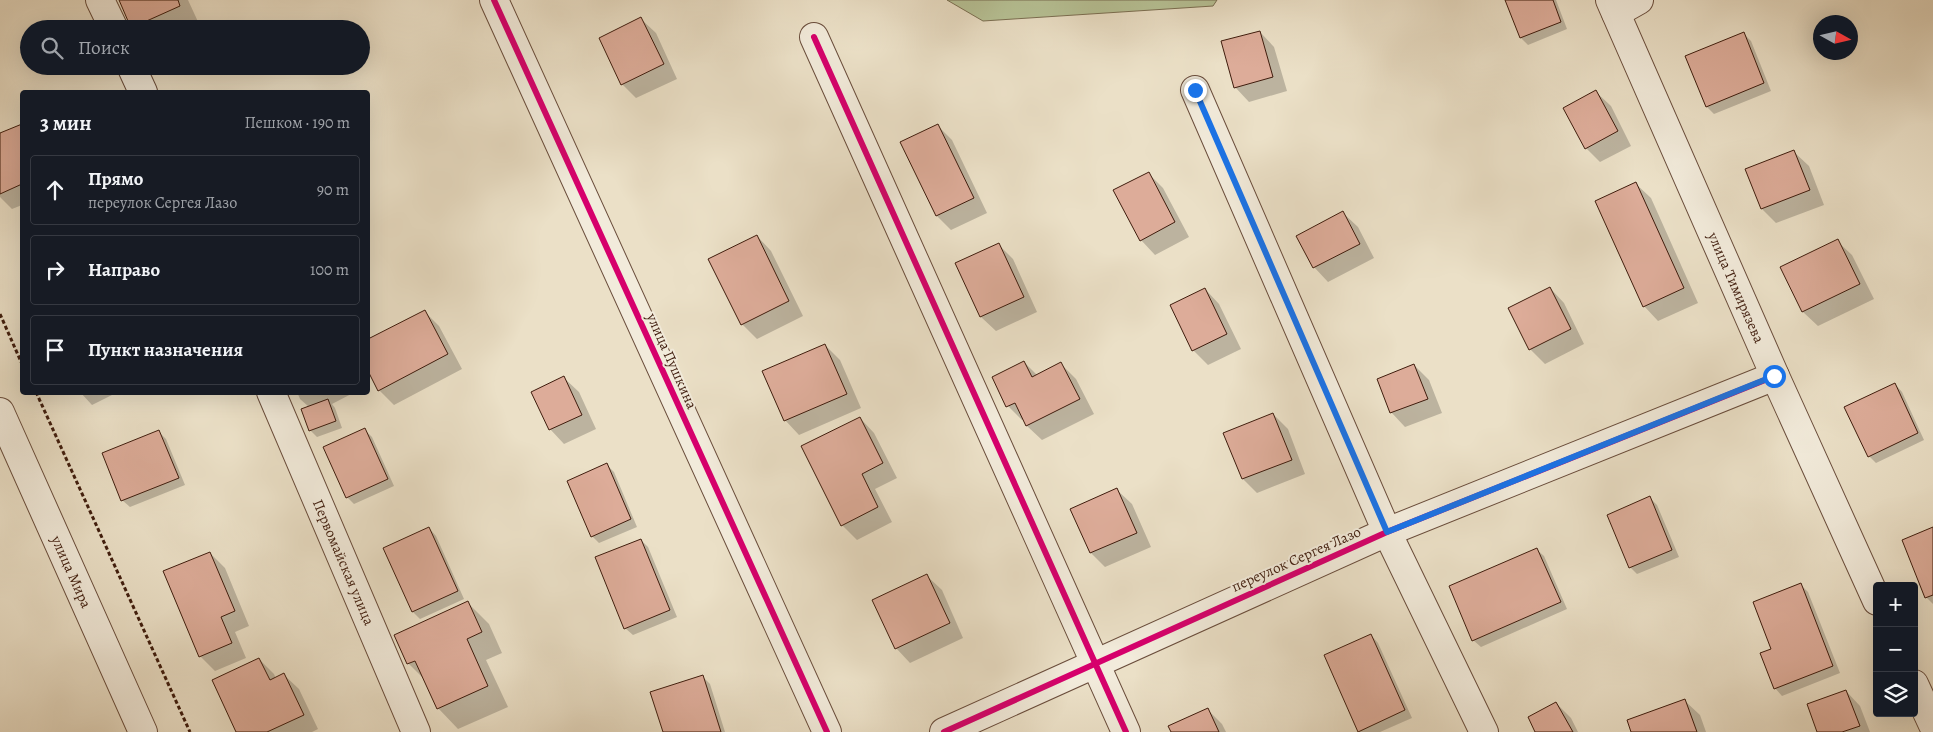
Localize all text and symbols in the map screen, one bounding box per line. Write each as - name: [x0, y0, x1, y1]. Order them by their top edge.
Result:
- north arrow: [1813, 15, 1858, 60]
- search box: [20, 20, 370, 75]
- icon: search: [38, 34, 66, 62]
- text: Поиск: [78, 35, 130, 61]
- route end: [1184, 79, 1207, 102]
- text: 3 мин: [40, 109, 92, 137]
- text: Пешком · 190 m: [245, 112, 350, 134]
- text: Прямо: [88, 166, 143, 192]
- icon: ahead: [41, 176, 69, 204]
- text: 90 m: [317, 179, 349, 201]
- text: переулок Сергея Лазо: [88, 192, 237, 214]
- street label: улица Тимирязева: [1703, 228, 1769, 346]
- icon: right: [41, 256, 69, 284]
- text: Направо: [88, 257, 160, 283]
- text: 100 m: [310, 259, 349, 281]
- street label: улица Пушкина: [642, 309, 702, 412]
- icon: arrive: [41, 336, 69, 364]
- text: Пункт назначения: [88, 337, 243, 363]
- route start: [1763, 365, 1786, 388]
- street label: Первомайская улица: [308, 496, 379, 628]
- street label: переулок Сергея Лазо: [1228, 521, 1364, 597]
- street label: улица Мира: [46, 531, 96, 611]
- map controls: [1873, 582, 1918, 717]
- button: +: [1873, 582, 1918, 627]
- button: −: [1873, 627, 1918, 672]
- button: layers: [1873, 672, 1918, 717]

